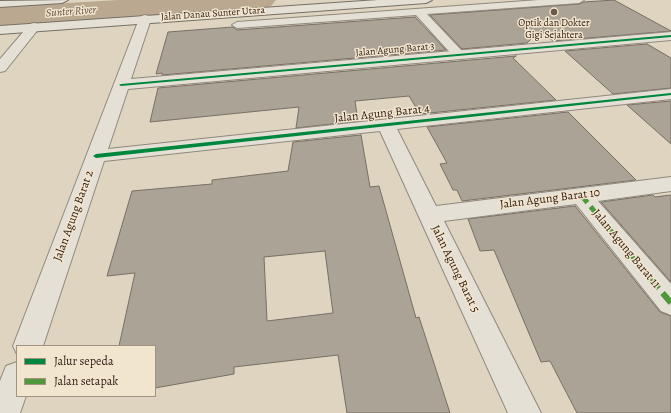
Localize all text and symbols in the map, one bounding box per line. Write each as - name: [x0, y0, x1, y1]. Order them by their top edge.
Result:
- water label: Sunter River: [45, 4, 97, 20]
- street label: Jalan Danau Sunter Utara: [161, 4, 265, 24]
- marker: Optik dan Dokter Gigi Sejahtera: [549, 7, 559, 17]
- place label: Optik dan Dokter Gigi Sejahtera: [518, 18, 590, 42]
- street label: Jalan Agung Barat 3: [355, 41, 435, 59]
- street label: Jalan Agung Barat 4: [334, 102, 430, 126]
- street label: Jalan Agung Barat 2: [51, 168, 97, 264]
- street label: Jalan Agung Barat 10: [499, 186, 601, 212]
- street label: Jalan Agung Barat 11: [589, 207, 663, 291]
- street label: Jalan Agung Barat 5: [428, 223, 482, 315]
- legend: [16, 345, 156, 397]
- text: Jalur sepeda: [54, 353, 114, 369]
- text: Jalan setapak: [54, 373, 118, 389]

